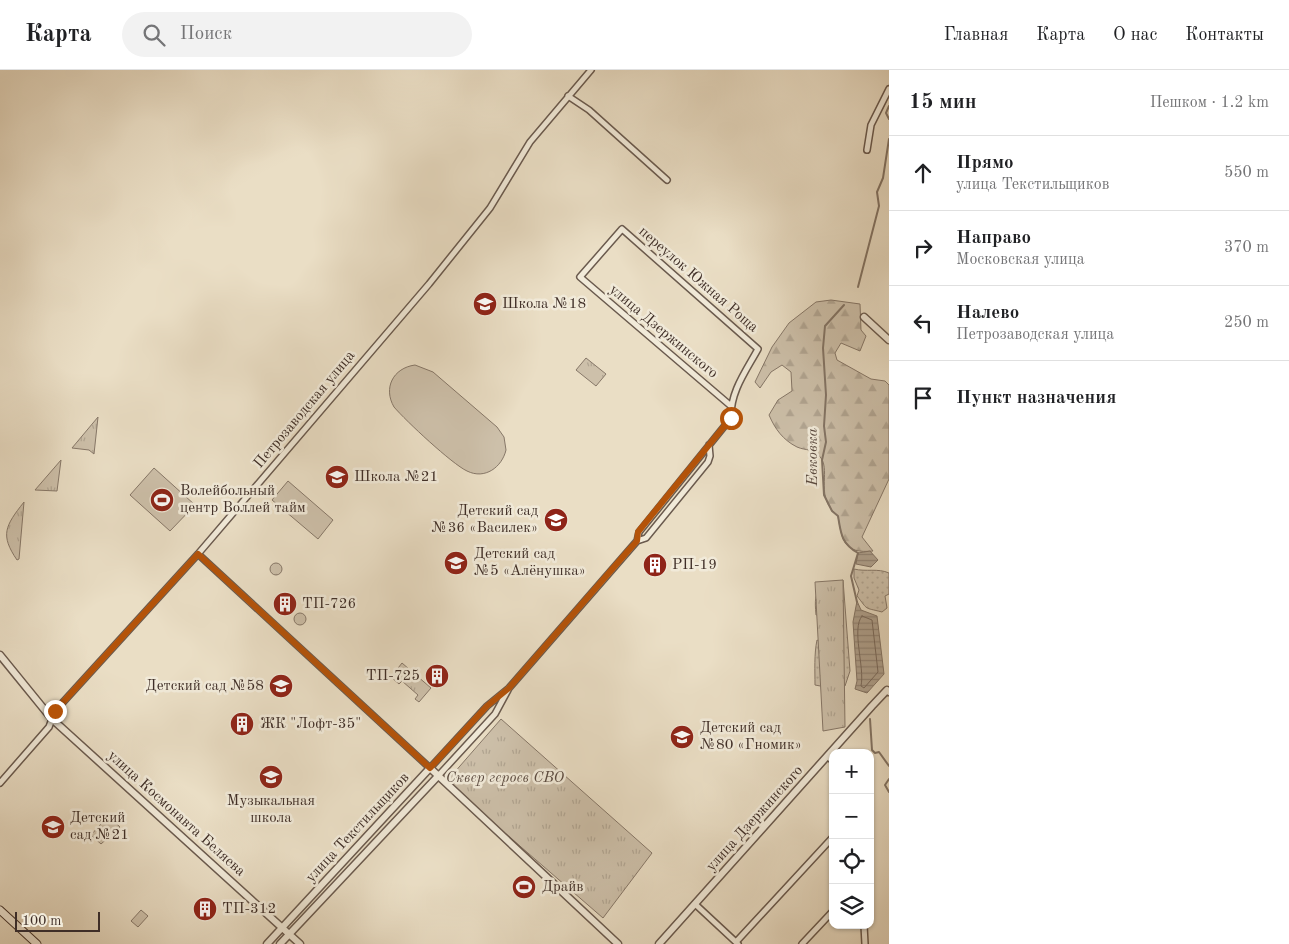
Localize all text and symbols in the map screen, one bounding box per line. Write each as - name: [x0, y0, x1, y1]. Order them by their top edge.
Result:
- search box: [122, 12, 472, 57]
- icon: search: [140, 21, 168, 49]
- text: Карта: [25, 23, 92, 47]
- text: Поиск: [180, 25, 232, 44]
- text: Главная: [944, 26, 1008, 44]
- text: Карта: [1036, 26, 1085, 44]
- text: О нас: [1113, 26, 1157, 44]
- text: Контакты: [1185, 26, 1264, 44]
- text: 15 мин: [909, 92, 977, 113]
- text: Пешком · 1.2 km: [1150, 95, 1269, 111]
- text: Прямо: [956, 154, 1014, 173]
- icon: ahead: [909, 159, 937, 187]
- text: 550 m: [1224, 165, 1269, 181]
- text: улица Текстильщиков: [956, 177, 1109, 193]
- street label: переулок Южная Роща: [635, 224, 761, 336]
- text: Направо: [956, 229, 1031, 248]
- icon: right: [909, 234, 937, 262]
- text: 370 m: [1224, 240, 1269, 256]
- text: Московская улица: [956, 252, 1085, 268]
- street label: улица Дзержинского: [606, 282, 720, 382]
- school or university icon: Школа №18: [472, 291, 498, 317]
- place label: Школа №18: [502, 297, 586, 312]
- text: Налево: [956, 304, 1019, 323]
- icon: left: [909, 309, 937, 337]
- text: 250 m: [1224, 315, 1269, 331]
- text: Петрозаводская улица: [956, 327, 1114, 343]
- street label: Петрозаводская улица: [252, 348, 359, 472]
- icon: arrive: [909, 384, 937, 412]
- text: Пункт назначения: [956, 389, 1116, 408]
- route start: [720, 407, 743, 430]
- water label: Евковка: [805, 427, 821, 487]
- school or university icon: Школа №21: [324, 464, 350, 490]
- place label: Школа №21: [354, 470, 438, 485]
- place label: Волейбольный центр Воллей тайм: [180, 484, 306, 516]
- sports icon: Волейбольный центр Воллей тайм: [149, 487, 175, 513]
- place label: Детский сад №36 «Василек»: [432, 504, 539, 536]
- school or university icon: Детский сад №36 «Василек»: [543, 507, 569, 533]
- place label: Детский сад №5 «Алёнушка»: [474, 547, 586, 579]
- school or university icon: Детский сад №5 «Алёнушка»: [443, 550, 469, 576]
- building icon: РП-19: [642, 552, 668, 578]
- place label: РП-19: [672, 558, 717, 573]
- building icon: ТП-726: [272, 591, 298, 617]
- place label: ТП-726: [302, 597, 356, 612]
- building icon: ТП-725: [424, 663, 450, 689]
- place label: ТП-725: [366, 669, 420, 684]
- school or university icon: Детский сад №58: [268, 673, 294, 699]
- place label: Детский сад №58: [146, 679, 264, 694]
- route end: [44, 700, 67, 723]
- building icon: ЖК "Лофт-35": [229, 711, 255, 737]
- place label: ЖК "Лофт-35": [260, 717, 361, 732]
- place label: Детский сад №80 «Гномик»: [700, 721, 802, 753]
- school or university icon: Детский сад №80 «Гномик»: [669, 724, 695, 750]
- street label: улица Космонавта Беляева: [104, 748, 248, 880]
- map controls: [829, 749, 874, 929]
- button: +: [829, 749, 874, 794]
- street label: улица Дзержинского: [704, 763, 806, 875]
- school or university icon: Музыкальная школа: [258, 764, 284, 790]
- street label: улица Текстильщиков: [303, 770, 413, 886]
- park label: Сквер героев СВО: [446, 771, 565, 786]
- place label: Музыкальная школа: [227, 794, 315, 826]
- button: −: [829, 794, 874, 839]
- place label: Детский сад №21: [70, 811, 129, 843]
- school or university icon: Детский сад №21: [40, 814, 66, 840]
- button: locate: [829, 839, 874, 884]
- sports icon: Драйв: [511, 874, 537, 900]
- place label: Драйв: [542, 880, 584, 895]
- button: layers: [829, 884, 874, 929]
- building icon: ТП-312: [192, 896, 218, 922]
- place label: ТП-312: [222, 902, 276, 917]
- scale bar: [15, 909, 100, 932]
- text: 100 m: [22, 914, 61, 928]

